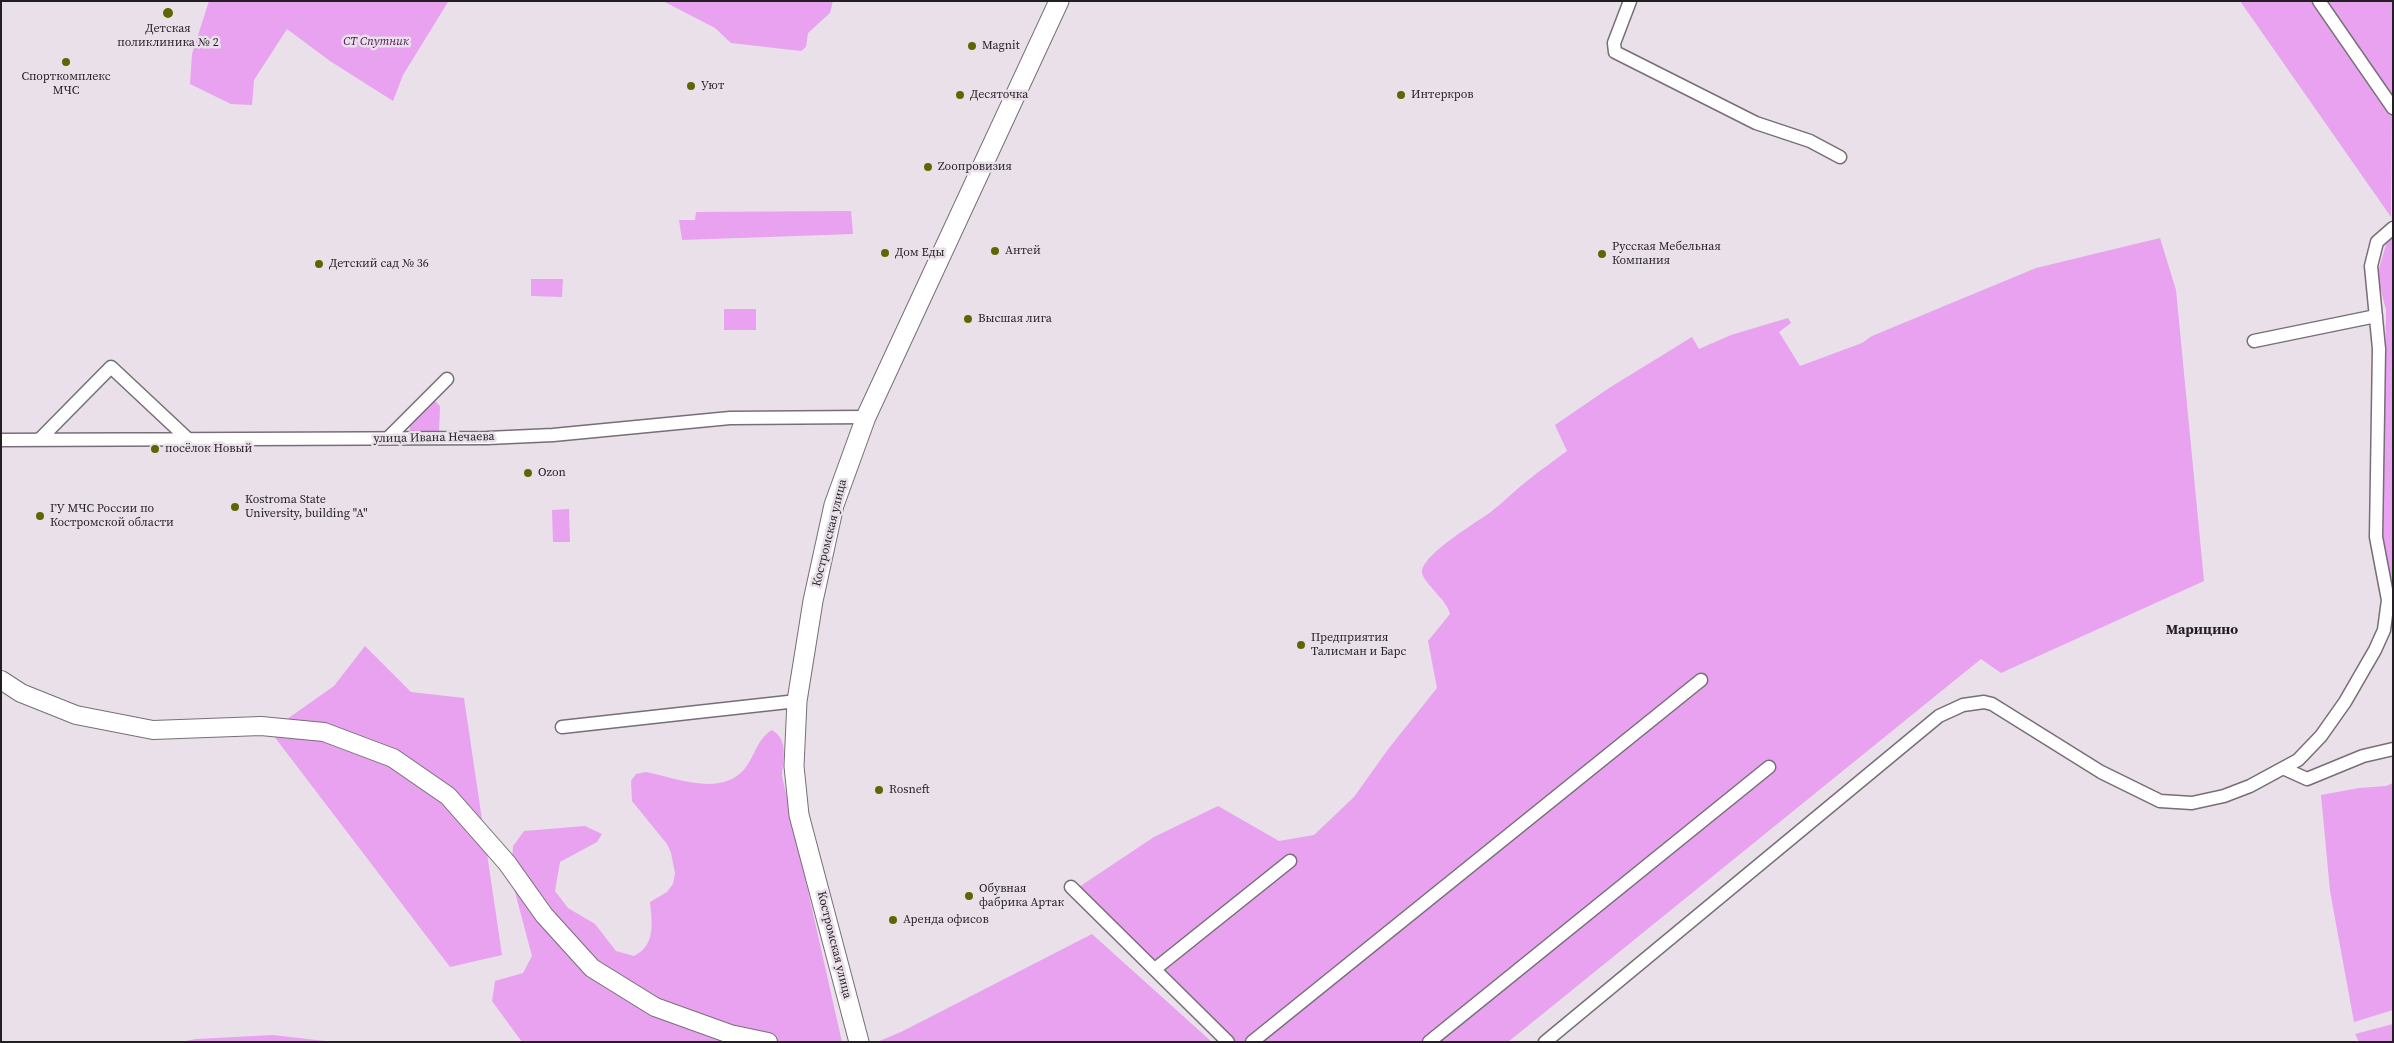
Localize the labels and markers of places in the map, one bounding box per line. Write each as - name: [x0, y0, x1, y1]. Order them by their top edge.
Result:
- marker: Детская поликлиника № 2: [161, 6, 175, 20]
- place label: Детская поликлиника № 2: [117, 22, 219, 50]
- place label: Magnit: [982, 39, 1020, 53]
- marker: Magnit: [966, 40, 978, 52]
- marker: Спорткомплекс МЧС: [60, 56, 72, 68]
- place label: Спорткомплекс МЧС: [21, 70, 111, 98]
- place label: Уют: [701, 79, 724, 93]
- marker: Уют: [685, 80, 697, 92]
- place label: Десяточка: [970, 88, 1028, 102]
- place label: Интеркров: [1411, 88, 1474, 102]
- marker: Десяточка: [954, 89, 966, 101]
- marker: Интеркров: [1395, 89, 1407, 101]
- place label: Zоопровизия: [938, 160, 1012, 174]
- marker: Zоопровизия: [922, 161, 934, 173]
- place label: Русская Мебельная Компания: [1612, 240, 1721, 268]
- place label: Антей: [1005, 244, 1041, 258]
- marker: Антей: [989, 245, 1001, 257]
- place label: Дом Еды: [895, 246, 944, 260]
- marker: Дом Еды: [879, 247, 891, 259]
- marker: Русская Мебельная Компания: [1596, 248, 1608, 260]
- place label: Детский сад № 36: [329, 257, 429, 271]
- marker: Детский сад № 36: [313, 258, 325, 270]
- place label: Высшая лига: [978, 312, 1052, 326]
- marker: Высшая лига: [962, 313, 974, 325]
- place label: посёлок Новый: [165, 442, 252, 456]
- marker: посёлок Новый: [149, 443, 161, 455]
- place label: Ozon: [538, 466, 566, 480]
- marker: Ozon: [522, 467, 534, 479]
- place label: Kostroma State University, building "A": [245, 493, 367, 521]
- marker: Kostroma State University, building "A": [229, 501, 241, 513]
- place label: ГУ МЧС России по Костромской области: [50, 502, 174, 530]
- marker: ГУ МЧС России по Костромской области: [34, 510, 46, 522]
- place label: Предприятия Талисман и Барс: [1311, 631, 1406, 659]
- marker: Предприятия Талисман и Барс: [1295, 639, 1307, 651]
- place label: Rosneft: [889, 783, 929, 797]
- marker: Rosneft: [873, 784, 885, 796]
- place label: Обувная фабрика Артак: [979, 882, 1064, 910]
- marker: Обувная фабрика Артак: [963, 890, 975, 902]
- place label: Аренда офисов: [903, 913, 989, 927]
- marker: Аренда офисов: [887, 914, 899, 926]

